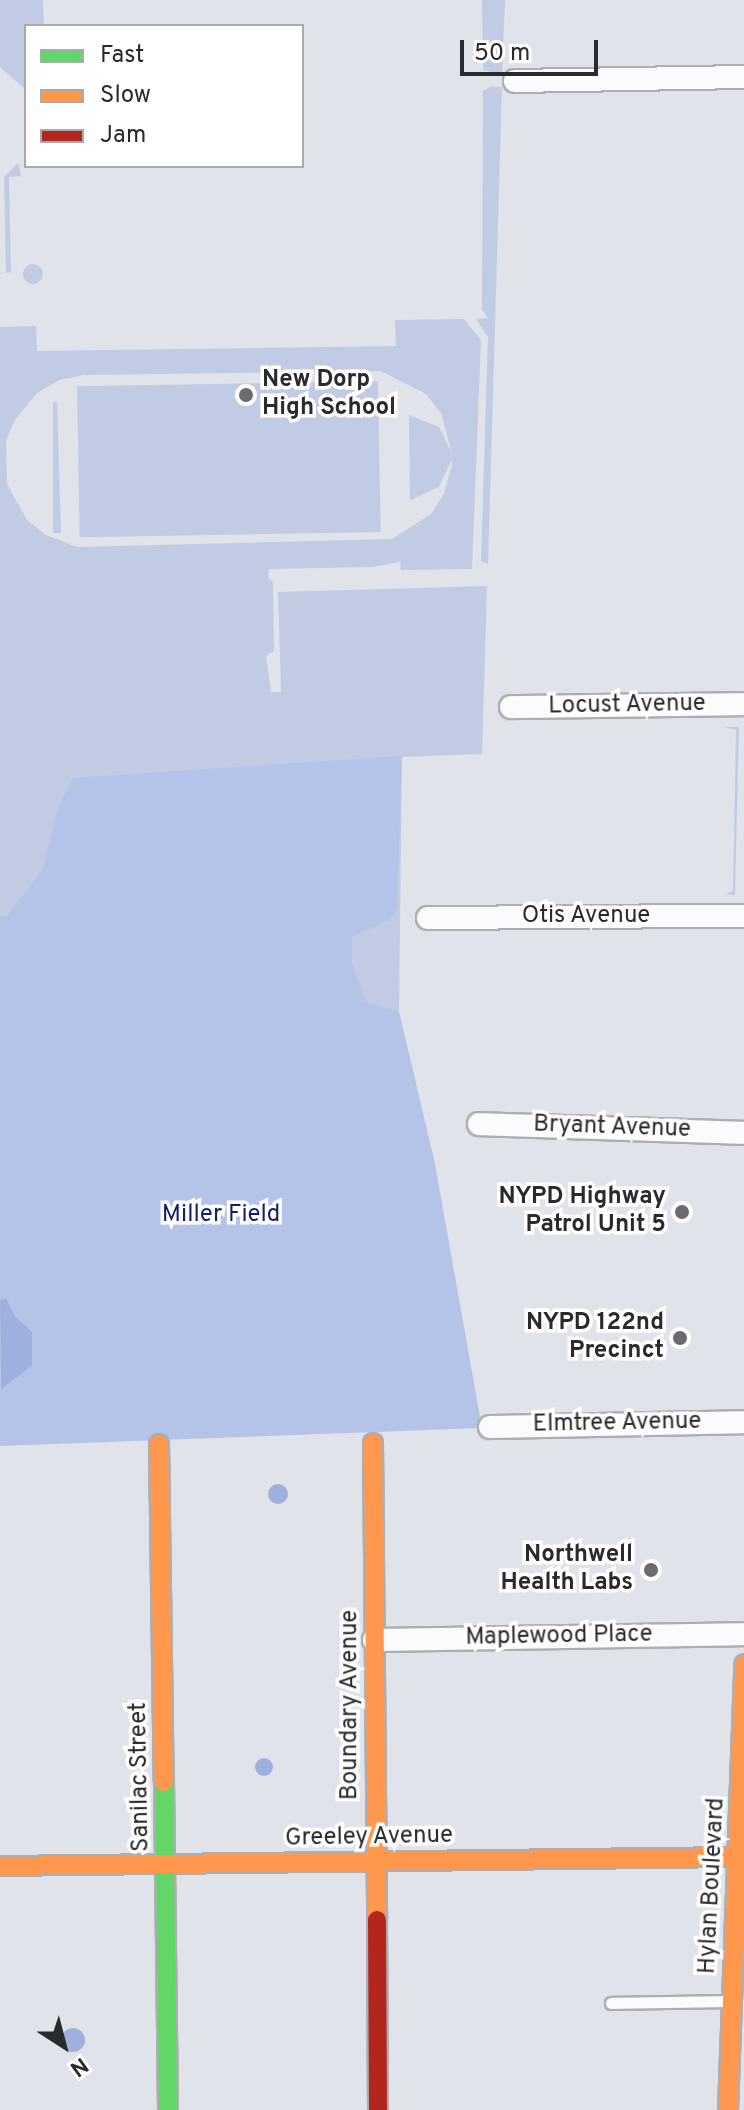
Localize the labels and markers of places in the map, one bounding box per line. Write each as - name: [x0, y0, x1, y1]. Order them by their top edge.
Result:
- place label: New Dorp High School: [262, 367, 396, 423]
- marker: New Dorp High School: [237, 386, 255, 404]
- place label: NYPD Highway Patrol Unit 5: [499, 1184, 666, 1240]
- marker: NYPD Highway Patrol Unit 5: [673, 1203, 691, 1221]
- place label: NYPD 122nd Precinct: [526, 1310, 664, 1366]
- marker: NYPD 122nd Precinct: [671, 1329, 689, 1347]
- place label: Northwell Health Labs: [501, 1542, 633, 1598]
- marker: Northwell Health Labs: [640, 1559, 662, 1581]

